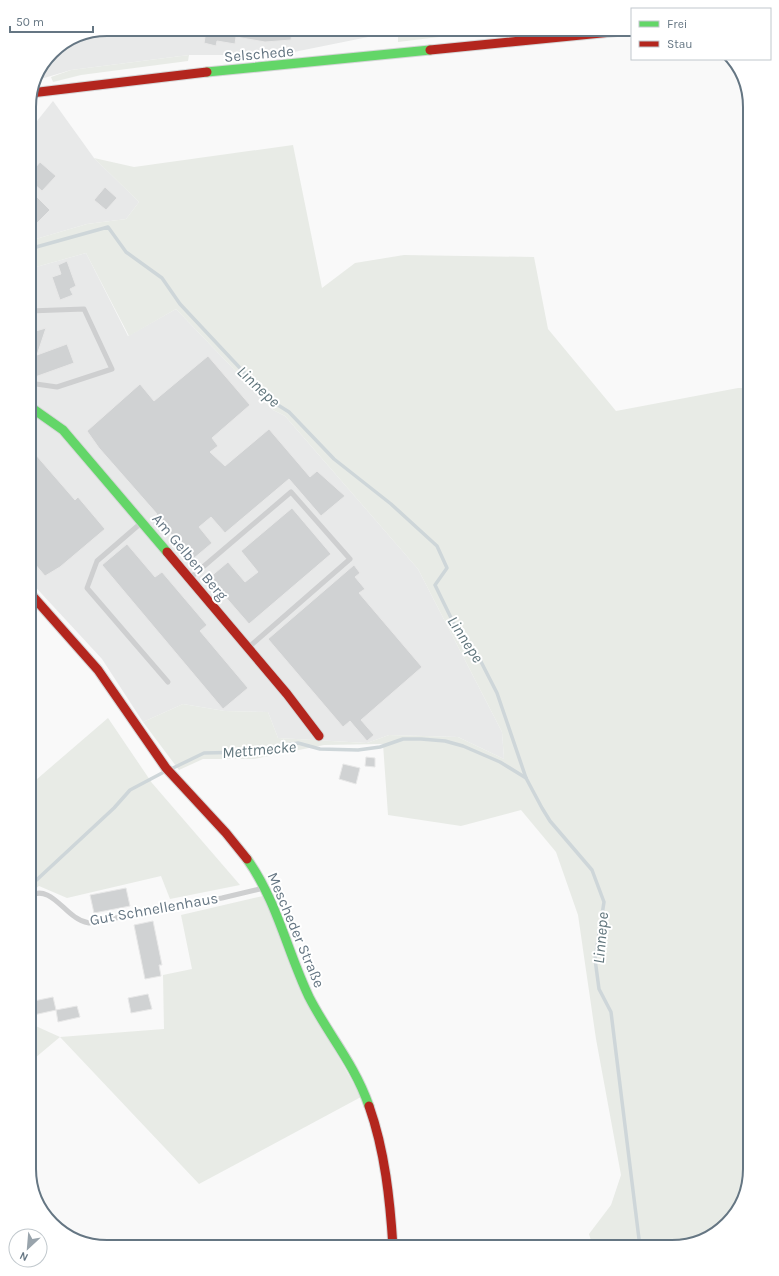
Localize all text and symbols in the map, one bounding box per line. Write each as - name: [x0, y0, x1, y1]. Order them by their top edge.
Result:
- scale bar: [10, 8, 93, 34]
- legend: [631, 8, 771, 60]
- text: 50 m: [16, 15, 44, 29]
- text: Frei: [667, 17, 687, 31]
- text: Stau: [667, 37, 693, 51]
- street label: Selschede: [223, 42, 295, 66]
- water label: Linnepe: [233, 362, 285, 411]
- street label: Am Gelben Berg: [149, 510, 232, 604]
- water label: Linnepe: [444, 612, 488, 667]
- water label: Mettmecke: [221, 737, 297, 762]
- street label: Mescheder Straße: [264, 870, 328, 990]
- street label: Gut Schnellenhaus: [88, 889, 220, 929]
- water label: Linnepe: [589, 911, 612, 965]
- north arrow: [8, 1228, 48, 1268]
- text: N: [17, 1249, 30, 1264]

